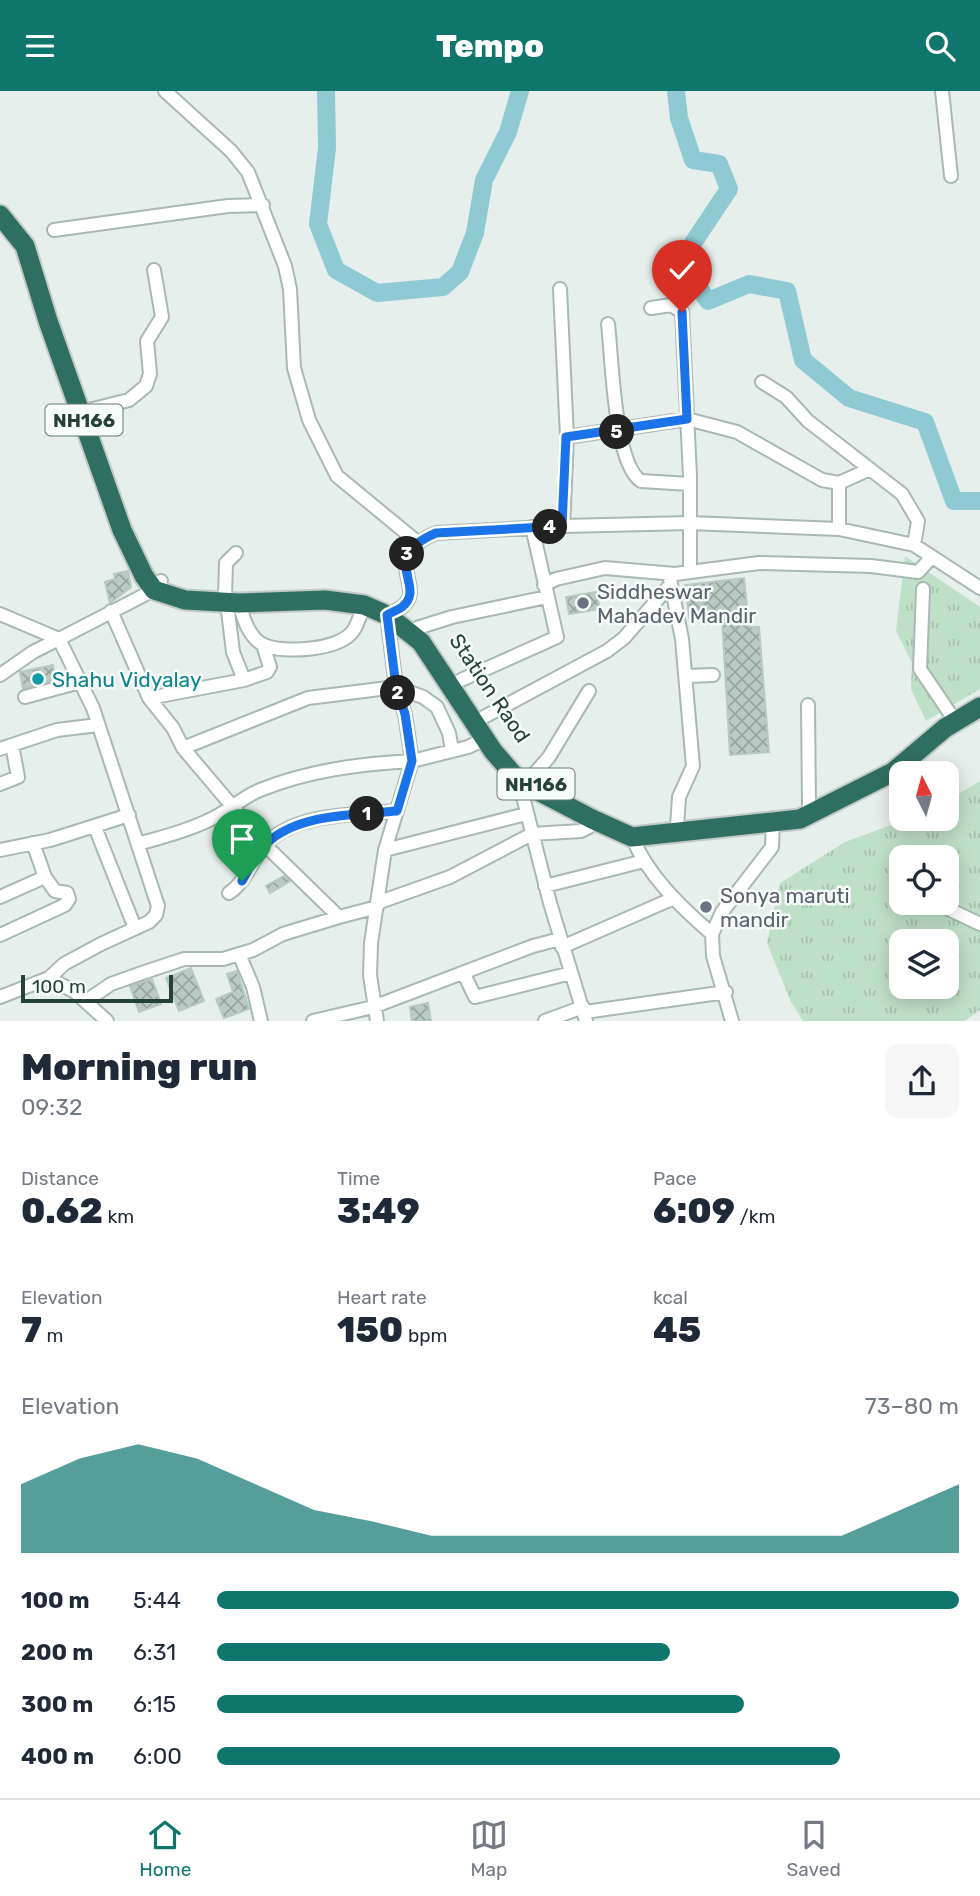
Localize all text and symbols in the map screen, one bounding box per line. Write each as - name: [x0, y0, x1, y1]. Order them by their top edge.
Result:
- icon: menu: [21, 27, 59, 65]
- text: Tempo: [436, 27, 544, 65]
- icon: search: [921, 27, 959, 65]
- pin: [652, 240, 712, 312]
- icon: check: [663, 251, 701, 289]
- road number: NH166: [46, 405, 122, 435]
- pin: 5: [600, 415, 634, 449]
- text: 5: [610, 420, 623, 443]
- pin: 4: [532, 509, 568, 544]
- text: 4: [543, 515, 556, 538]
- pin: 3: [390, 537, 424, 571]
- text: 3: [400, 542, 413, 565]
- place label: Siddheswar Mahadev Mandir: [597, 579, 756, 628]
- marker: Siddheswar Mahadev Mandir: [575, 595, 591, 611]
- street label: Station Raod: [444, 629, 536, 747]
- place label: Shahu Vidyalay: [52, 667, 202, 692]
- marker: Shahu Vidyalay: [30, 671, 46, 687]
- pin: 2: [380, 675, 416, 711]
- text: 2: [391, 681, 404, 704]
- north arrow: [889, 761, 959, 831]
- map controls: [889, 761, 959, 999]
- road number: NH166: [498, 769, 574, 799]
- pin: 1: [350, 797, 384, 831]
- text: 1: [362, 802, 371, 825]
- pin: [212, 809, 272, 881]
- icon: arrive: [223, 820, 261, 858]
- button: locate: [889, 845, 959, 915]
- place label: Sonya maruti mandir: [720, 883, 850, 932]
- marker: Sonya maruti mandir: [698, 899, 714, 915]
- button: layers: [889, 929, 959, 999]
- scale bar: [21, 972, 173, 1004]
- text: 100 m: [32, 975, 86, 998]
- text: Morning run: [21, 1044, 258, 1090]
- button: share: [885, 1044, 959, 1118]
- text: 09:32: [21, 1093, 82, 1121]
- text: Distance: [21, 1167, 99, 1190]
- text: Time: [337, 1167, 380, 1190]
- text: Pace: [653, 1167, 697, 1190]
- text: 0.62: [21, 1190, 103, 1232]
- text: 3:49: [337, 1190, 420, 1232]
- text: 6:09: [653, 1190, 735, 1232]
- text: km: [103, 1205, 134, 1228]
- text: /km: [735, 1205, 775, 1228]
- text: Elevation: [21, 1286, 102, 1309]
- text: Heart rate: [337, 1286, 427, 1309]
- text: kcal: [653, 1286, 688, 1309]
- text: 7: [21, 1309, 42, 1351]
- text: 150: [337, 1309, 403, 1351]
- text: 45: [653, 1309, 701, 1351]
- text: m: [42, 1324, 64, 1347]
- text: bpm: [403, 1324, 447, 1347]
- text: Elevation: [21, 1392, 120, 1420]
- text: 73–80 m: [865, 1392, 959, 1420]
- text: 100 m: [21, 1586, 90, 1614]
- text: 5:44: [133, 1586, 181, 1614]
- text: 200 m: [21, 1638, 93, 1666]
- text: 6:31: [133, 1638, 176, 1666]
- text: 300 m: [21, 1690, 93, 1718]
- text: 6:15: [133, 1690, 176, 1718]
- text: 400 m: [21, 1742, 94, 1770]
- text: 6:00: [133, 1742, 182, 1770]
- tab: Home: [139, 1816, 191, 1881]
- tab: Map: [470, 1816, 508, 1881]
- tab: Saved: [786, 1816, 841, 1881]

